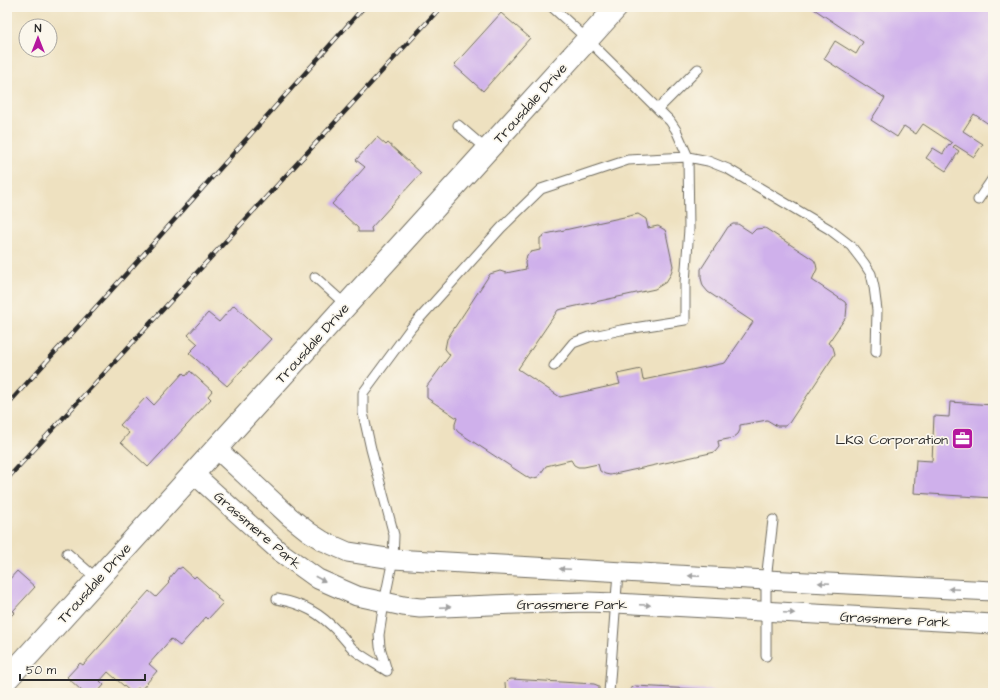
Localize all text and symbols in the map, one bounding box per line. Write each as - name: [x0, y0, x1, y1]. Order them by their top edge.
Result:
- north arrow: [18, 18, 58, 58]
- text: N: [35, 21, 42, 36]
- street label: Trousdale Drive: [489, 59, 573, 148]
- street label: Trousdale Drive: [271, 299, 355, 388]
- office icon: LKQ Corporation: [950, 426, 976, 452]
- place label: LKQ Corporation: [836, 430, 948, 450]
- street label: Grassmere Park: [209, 487, 306, 575]
- street label: Trousdale Drive: [53, 539, 137, 628]
- one-way arrow: [559, 565, 571, 572]
- one-way arrow: [688, 572, 700, 579]
- one-way arrow: [314, 576, 326, 583]
- one-way arrow: [818, 579, 830, 586]
- one-way arrow: [947, 586, 960, 592]
- street label: Grassmere Park: [517, 595, 628, 615]
- one-way arrow: [639, 601, 651, 608]
- one-way arrow: [439, 604, 452, 610]
- street label: Grassmere Park: [839, 607, 951, 633]
- one-way arrow: [783, 610, 795, 617]
- scale bar: [20, 656, 145, 682]
- text: 50 m: [26, 662, 57, 679]

